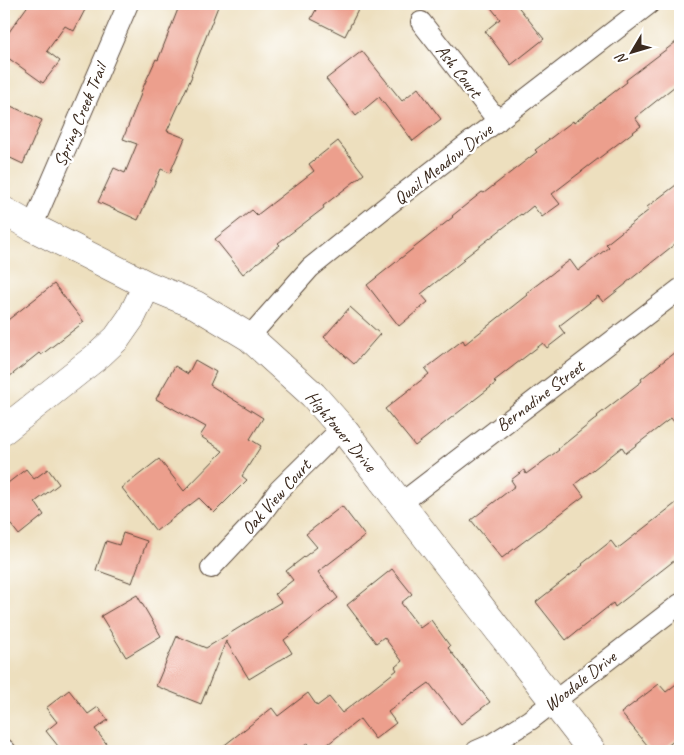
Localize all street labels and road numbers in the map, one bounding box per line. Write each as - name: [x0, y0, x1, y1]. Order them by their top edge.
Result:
- street label: Ash Court: [431, 40, 488, 104]
- street label: Spring Creek Trail: [48, 57, 113, 170]
- street label: Quail Meadow Drive: [389, 118, 498, 209]
- street label: Bernadine Street: [492, 355, 590, 436]
- street label: Hightower Drive: [301, 386, 382, 477]
- street label: Oak View Court: [237, 453, 317, 539]
- street label: Woodale Drive: [540, 645, 621, 716]

